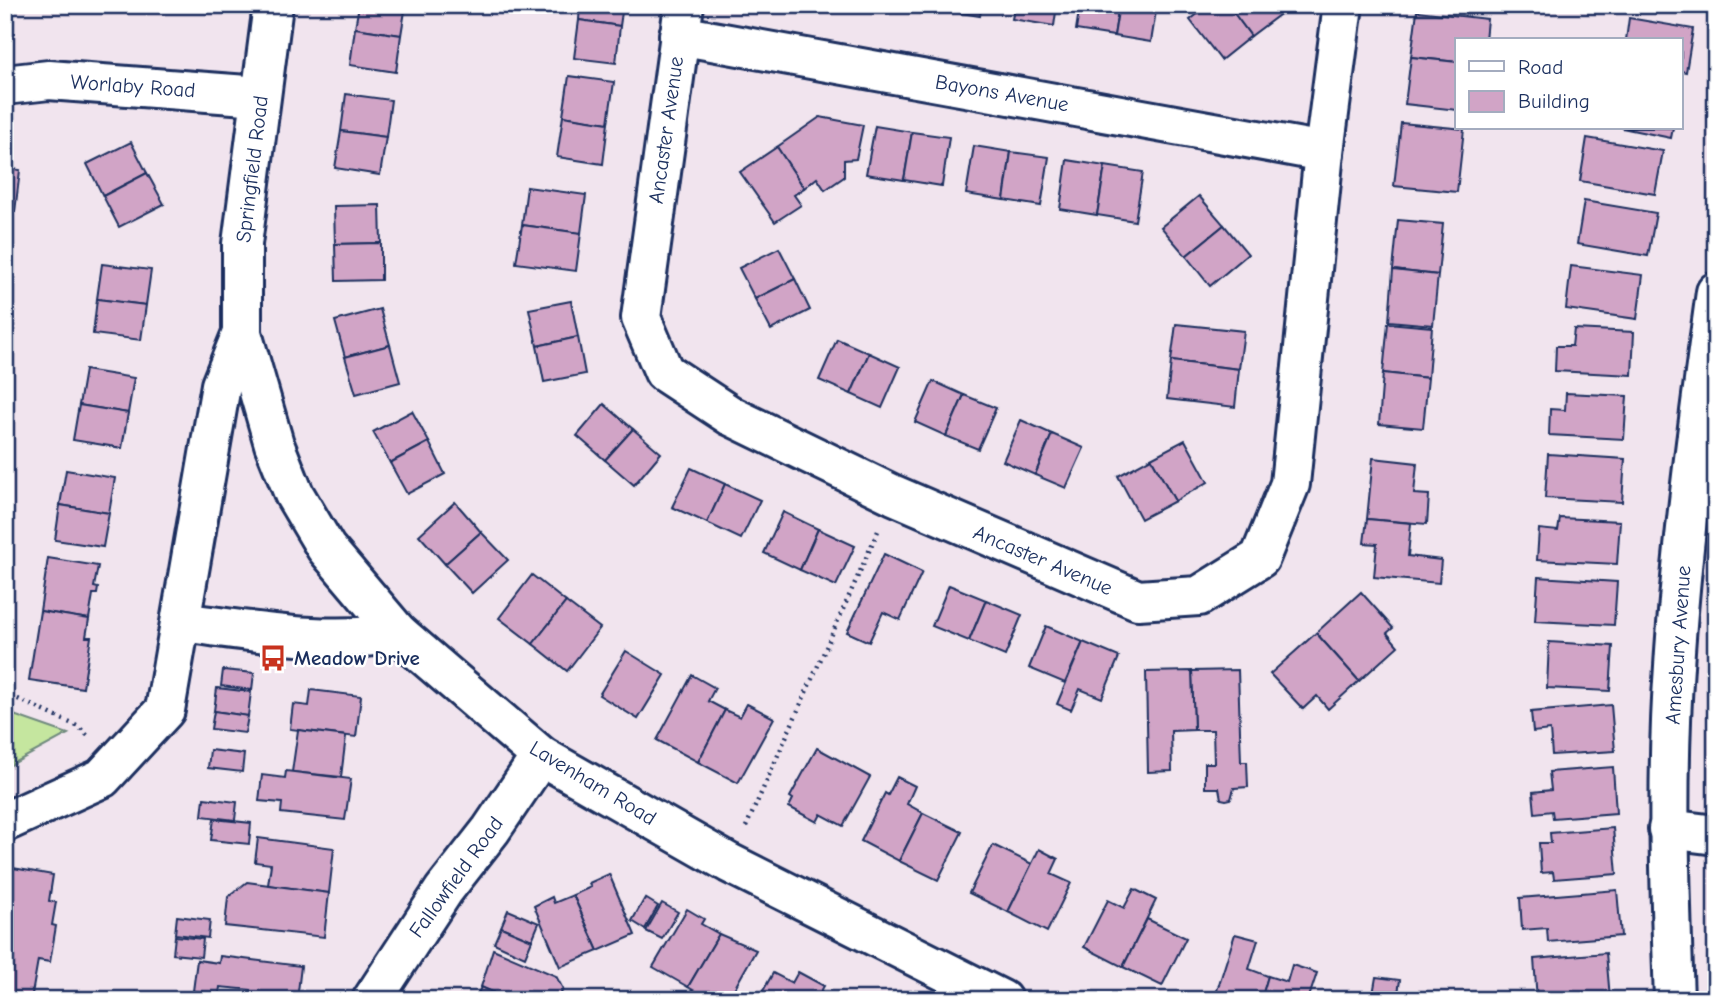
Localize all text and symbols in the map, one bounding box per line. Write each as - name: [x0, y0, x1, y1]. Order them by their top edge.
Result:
- legend: [1455, 38, 1682, 130]
- street label: Ancaster Avenue: [644, 55, 688, 205]
- text: Road: [1518, 55, 1563, 79]
- street label: Bayons Avenue: [933, 69, 1071, 117]
- street label: Worlaby Road: [70, 70, 196, 102]
- text: Building: [1518, 89, 1590, 113]
- street label: Springfield Road: [231, 94, 273, 244]
- street label: Ancaster Avenue: [970, 520, 1116, 600]
- street label: Amesbury Avenue: [1660, 565, 1696, 725]
- bus stop icon: Meadow Drive: [258, 643, 288, 673]
- place label: Meadow Drive: [294, 646, 420, 670]
- street label: Lavenham Road: [525, 736, 661, 830]
- street label: Fallowfield Road: [404, 812, 508, 942]

